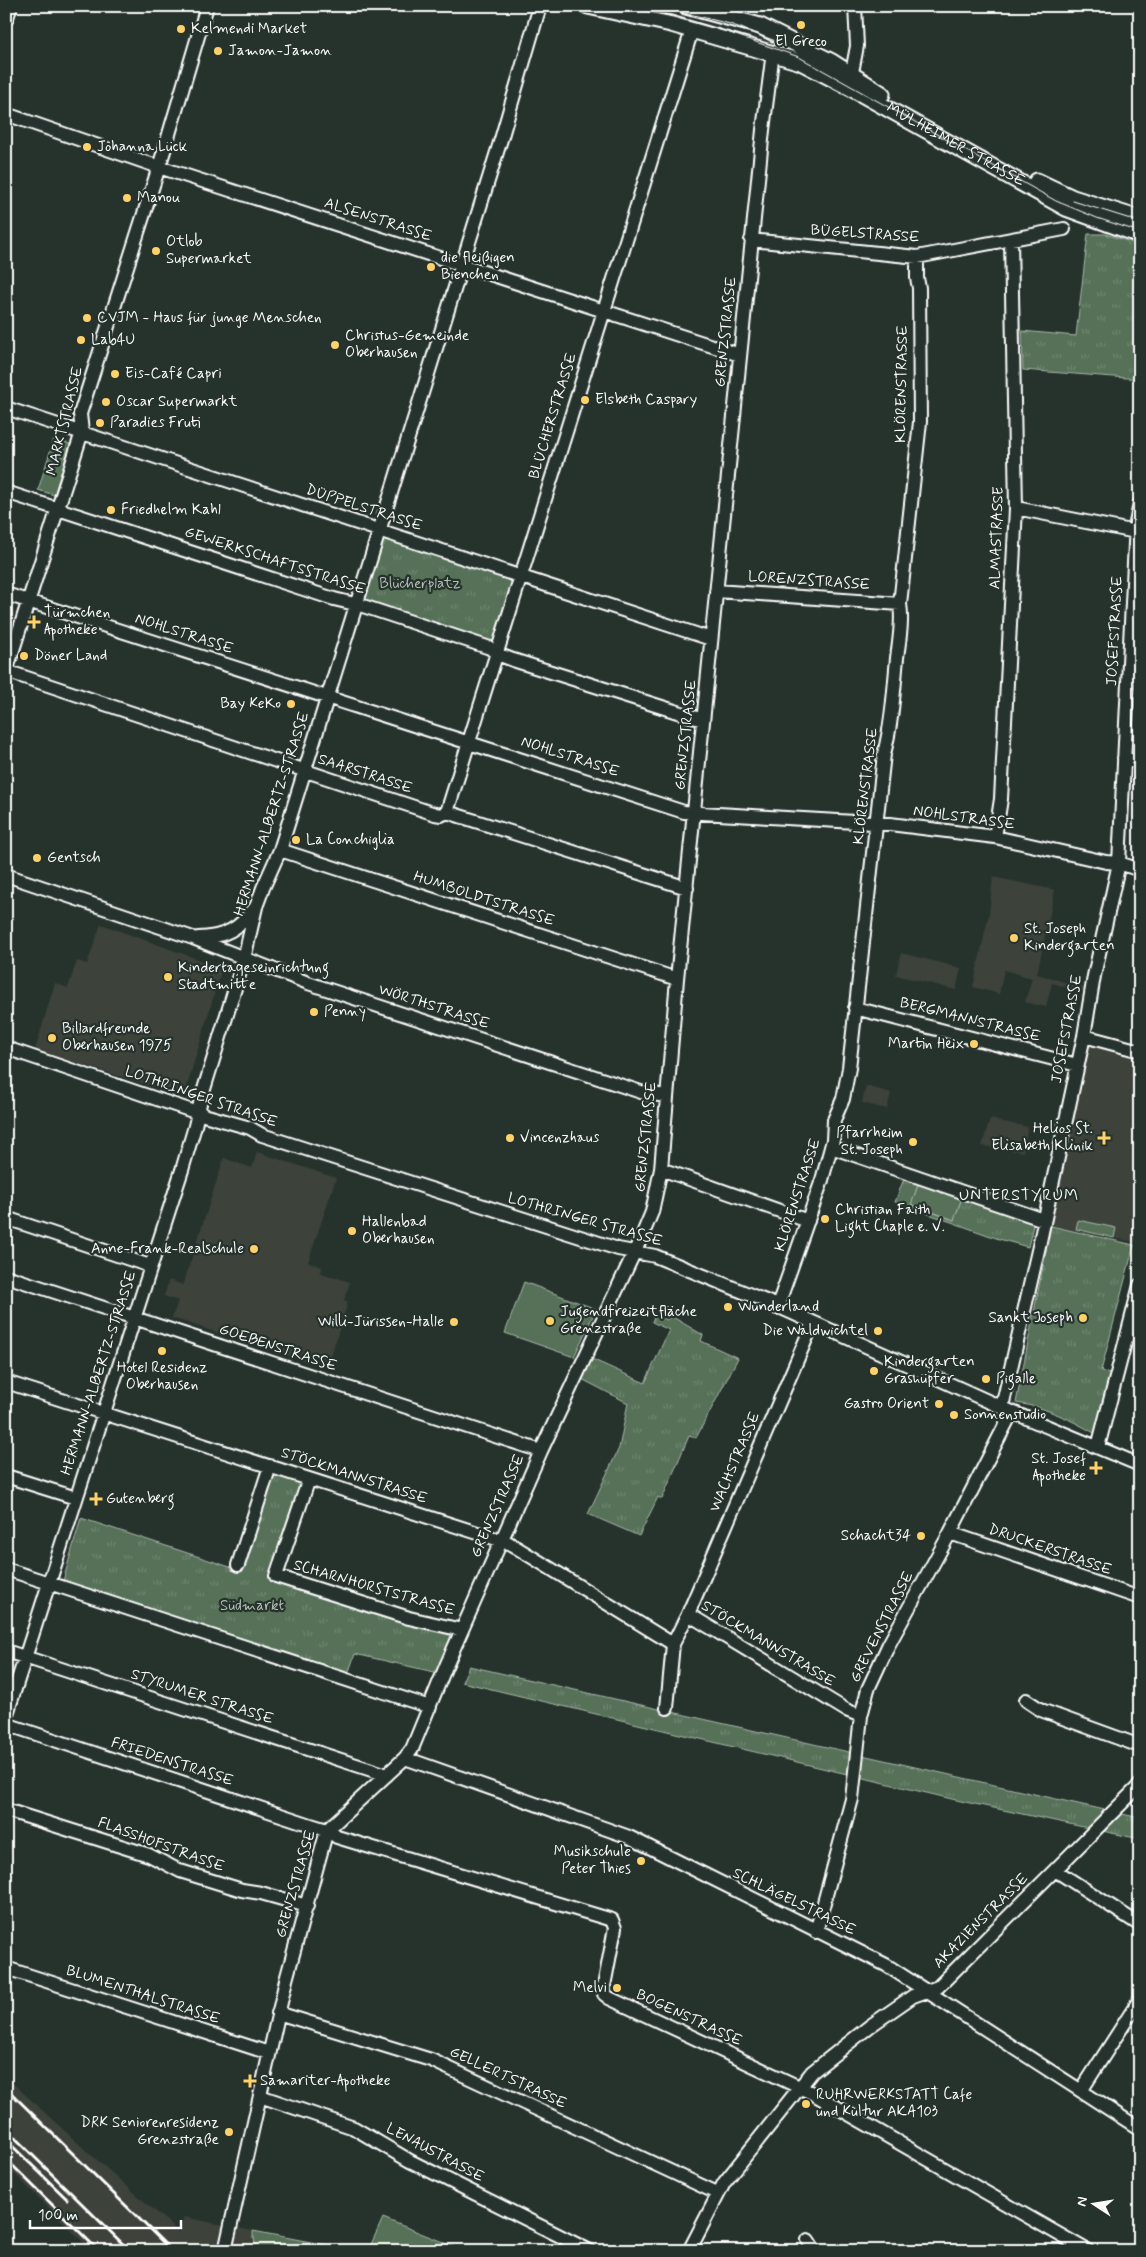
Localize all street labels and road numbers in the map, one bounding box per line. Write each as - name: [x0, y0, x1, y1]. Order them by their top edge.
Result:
- street label: MÜLHEIMER STRASSE: [883, 98, 1029, 192]
- street label: ALSENSTRASSE: [322, 193, 435, 247]
- street label: BÜGELSTRASSE: [810, 220, 920, 248]
- street label: GRENZSTRASSE: [710, 275, 742, 388]
- street label: KLÖRENSTRASSE: [891, 325, 913, 443]
- street label: BLÜCHERSTRASSE: [524, 350, 582, 482]
- street label: MARKTSTRASSE: [42, 364, 88, 478]
- street label: DÜPPELSTRASSE: [303, 480, 425, 536]
- street label: ALMASTRASSE: [985, 486, 1009, 590]
- street label: GEWERKSCHAFTSSTRASSE: [182, 522, 368, 600]
- street label: LORENZSTRASSE: [747, 567, 871, 595]
- street label: JOSEFSTRASSE: [1102, 575, 1128, 687]
- street label: NOHLSTRASSE: [132, 609, 236, 659]
- street label: GRENZSTRASSE: [670, 678, 702, 791]
- street label: HERMANN-ALBERTZ-STRASSE: [229, 709, 315, 919]
- street label: KLÖRENSTRASSE: [849, 726, 883, 846]
- street label: NOHLSTRASSE: [518, 732, 622, 782]
- street label: SAARSTRASSE: [315, 749, 415, 799]
- street label: NOHLSTRASSE: [912, 801, 1016, 835]
- street label: HUMBOLDTSTRASSE: [411, 867, 557, 931]
- street label: JOSEFSTRASSE: [1047, 973, 1087, 1085]
- street label: WÖRTHSTRASSE: [376, 980, 492, 1034]
- street label: BERGMANNSTRASSE: [897, 993, 1043, 1047]
- street label: LOTHRINGER STRASSE: [122, 1061, 280, 1133]
- street label: GRENZSTRASSE: [630, 1080, 662, 1193]
- street label: KLÖRENSTRASSE: [770, 1136, 826, 1254]
- street label: LOTHRINGER STRASSE: [505, 1188, 665, 1252]
- street label: HERMANN-ALBERTZ-STRASSE: [56, 1268, 142, 1478]
- street label: GOEBENSTRASSE: [216, 1319, 340, 1377]
- street label: WACHSTRASSE: [705, 1409, 765, 1515]
- street label: STÖCKMANNSTRASSE: [278, 1443, 430, 1509]
- street label: GRENZSTRASSE: [466, 1451, 530, 1561]
- street label: DRUCKERSTRASSE: [986, 1520, 1115, 1581]
- street label: SCHARNHORSTSTRASSE: [291, 1555, 457, 1621]
- street label: GREVENSTRASSE: [845, 1568, 919, 1686]
- street label: STÖCKMANNSTRASSE: [697, 1596, 839, 1692]
- street label: STYRUMER STRASSE: [128, 1664, 276, 1730]
- street label: FRIEDENSTRASSE: [108, 1733, 236, 1791]
- street label: FLASSHOFSTRASSE: [95, 1813, 227, 1877]
- street label: GRENZSTRASSE: [271, 1828, 321, 1940]
- street label: SCHLÄGELSTRASSE: [729, 1864, 859, 1941]
- street label: AKAZIENSTRASSE: [929, 1869, 1033, 1973]
- street label: BLUMENTHALSTRASSE: [63, 1961, 223, 2029]
- street label: BOGENSTRASSE: [633, 1985, 746, 2051]
- street label: GELLERTSTRASSE: [446, 2042, 570, 2114]
- street label: LENAUSTRASSE: [382, 2119, 488, 2187]

